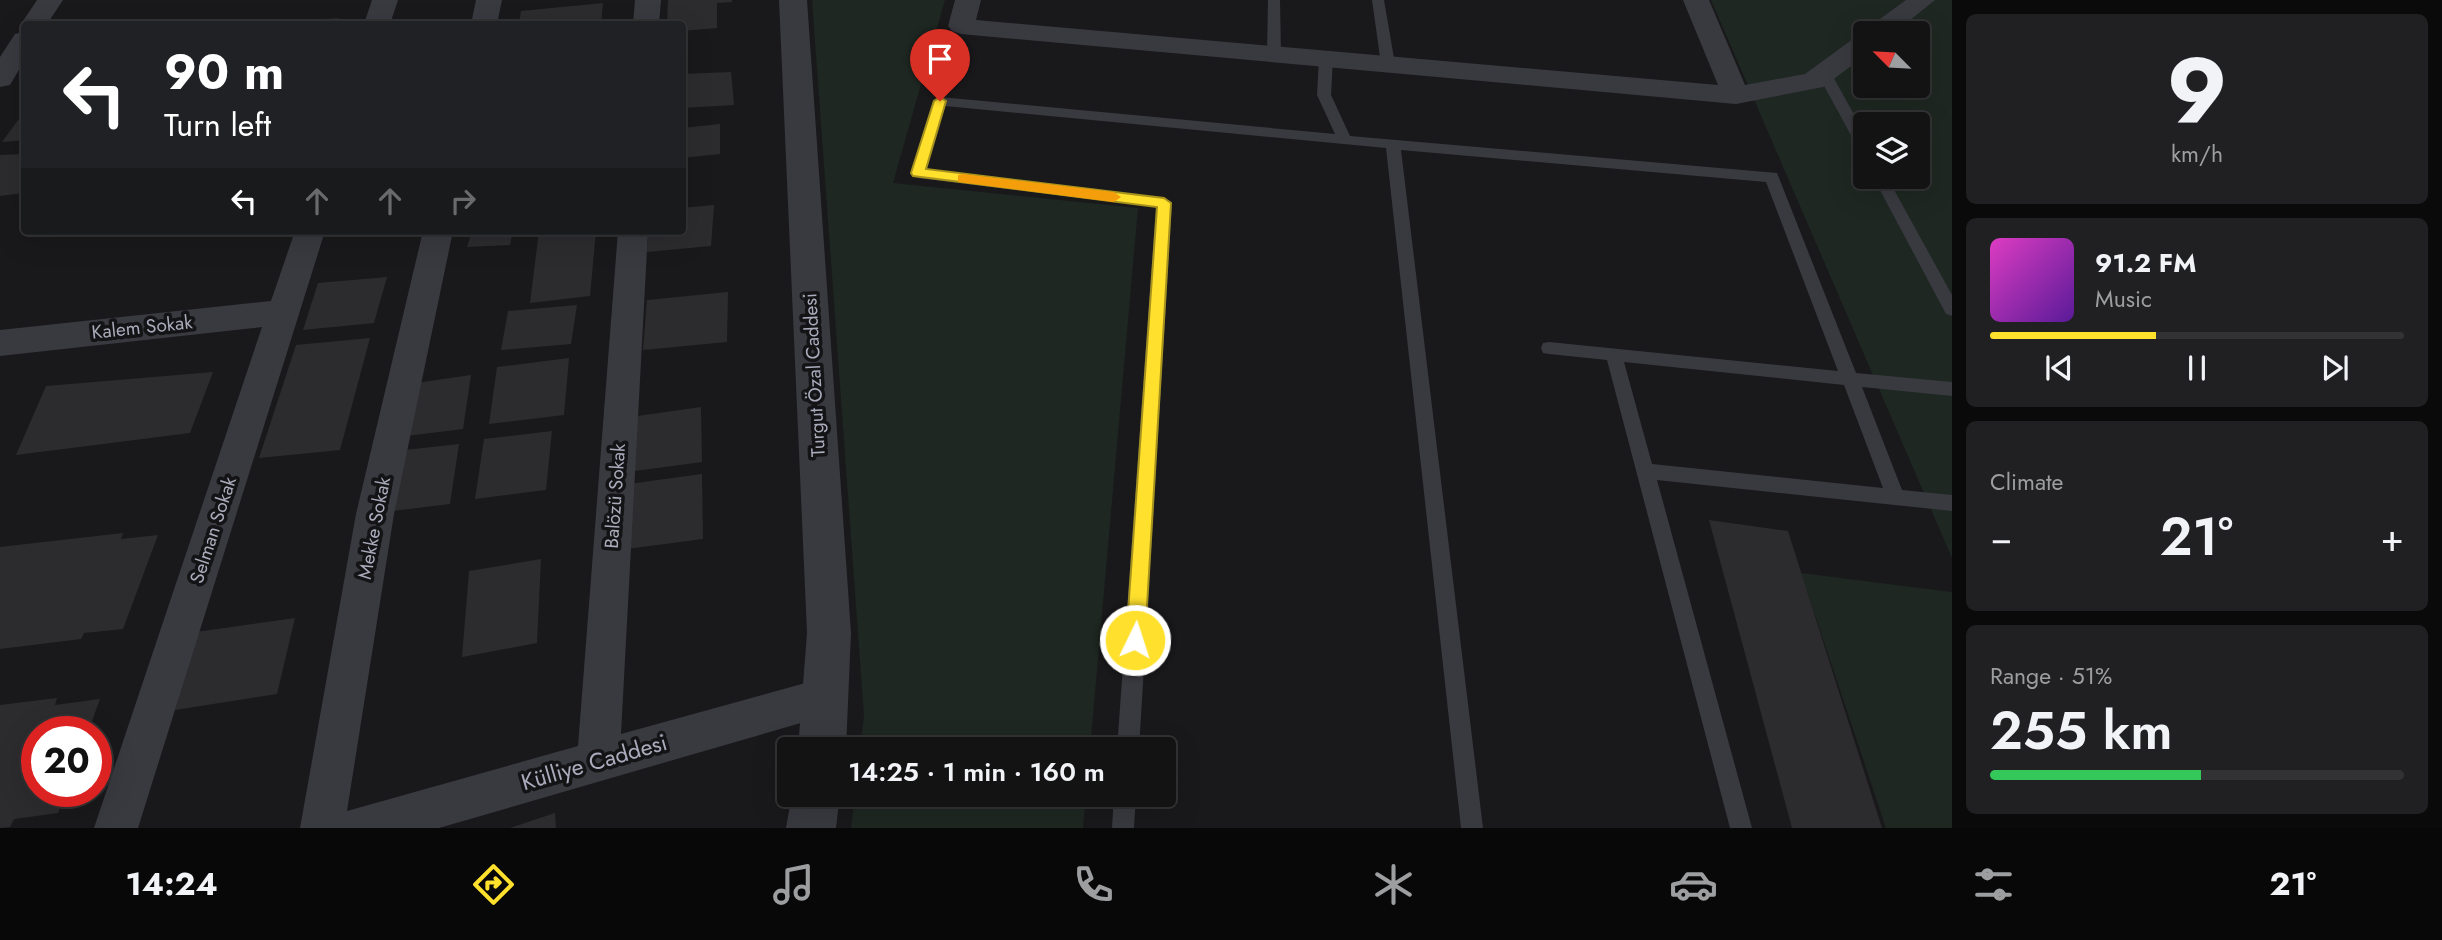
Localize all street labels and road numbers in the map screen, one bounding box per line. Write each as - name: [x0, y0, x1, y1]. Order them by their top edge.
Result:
- street label: Turgut Özal Caddesi: [796, 293, 832, 457]
- street label: Kalem Sokak: [90, 308, 194, 346]
- street label: Balözü Sokak: [598, 442, 632, 549]
- street label: Selman Sokak: [183, 473, 243, 587]
- street label: Mekke Sokak: [351, 474, 397, 581]
- street label: Külliye Caddesi: [517, 725, 671, 799]

